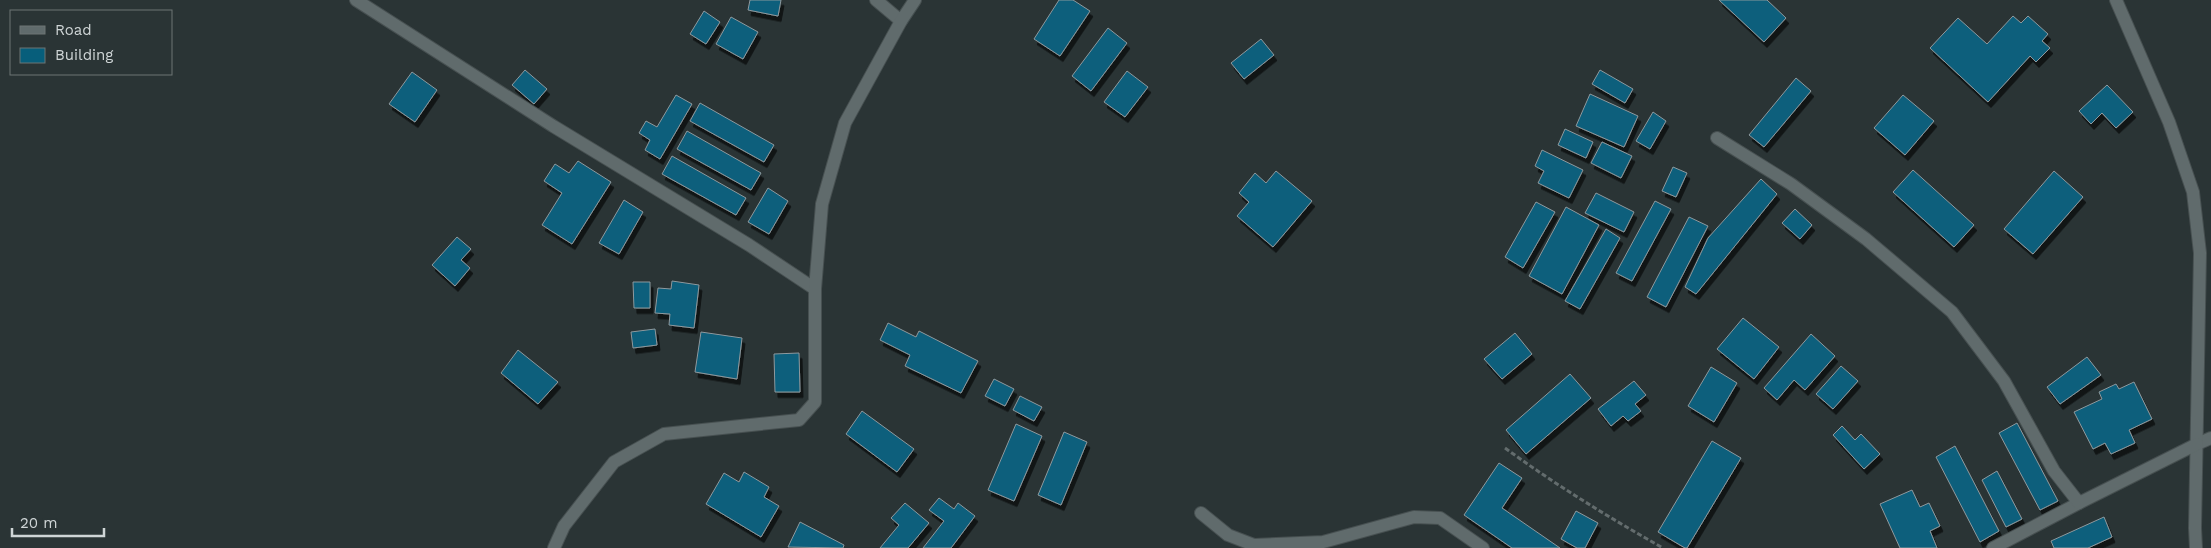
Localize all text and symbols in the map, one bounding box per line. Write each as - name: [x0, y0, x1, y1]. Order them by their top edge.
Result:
- legend: [10, 10, 172, 75]
- text: Road: [55, 21, 92, 39]
- text: Building: [55, 46, 113, 64]
- scale bar: [12, 506, 105, 538]
- text: 20 m: [20, 514, 58, 532]

